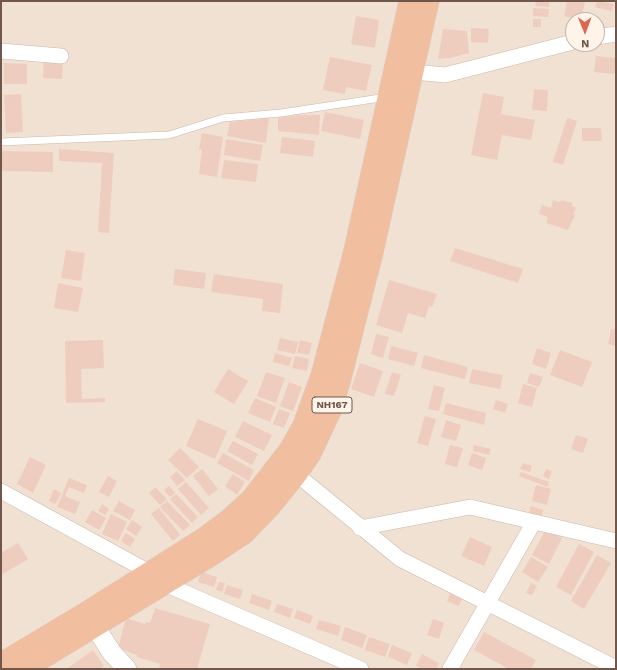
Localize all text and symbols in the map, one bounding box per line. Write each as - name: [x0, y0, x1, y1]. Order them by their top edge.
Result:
- north arrow: [565, 12, 605, 52]
- text: N: [581, 37, 589, 50]
- road number: NH167: [312, 397, 352, 413]

